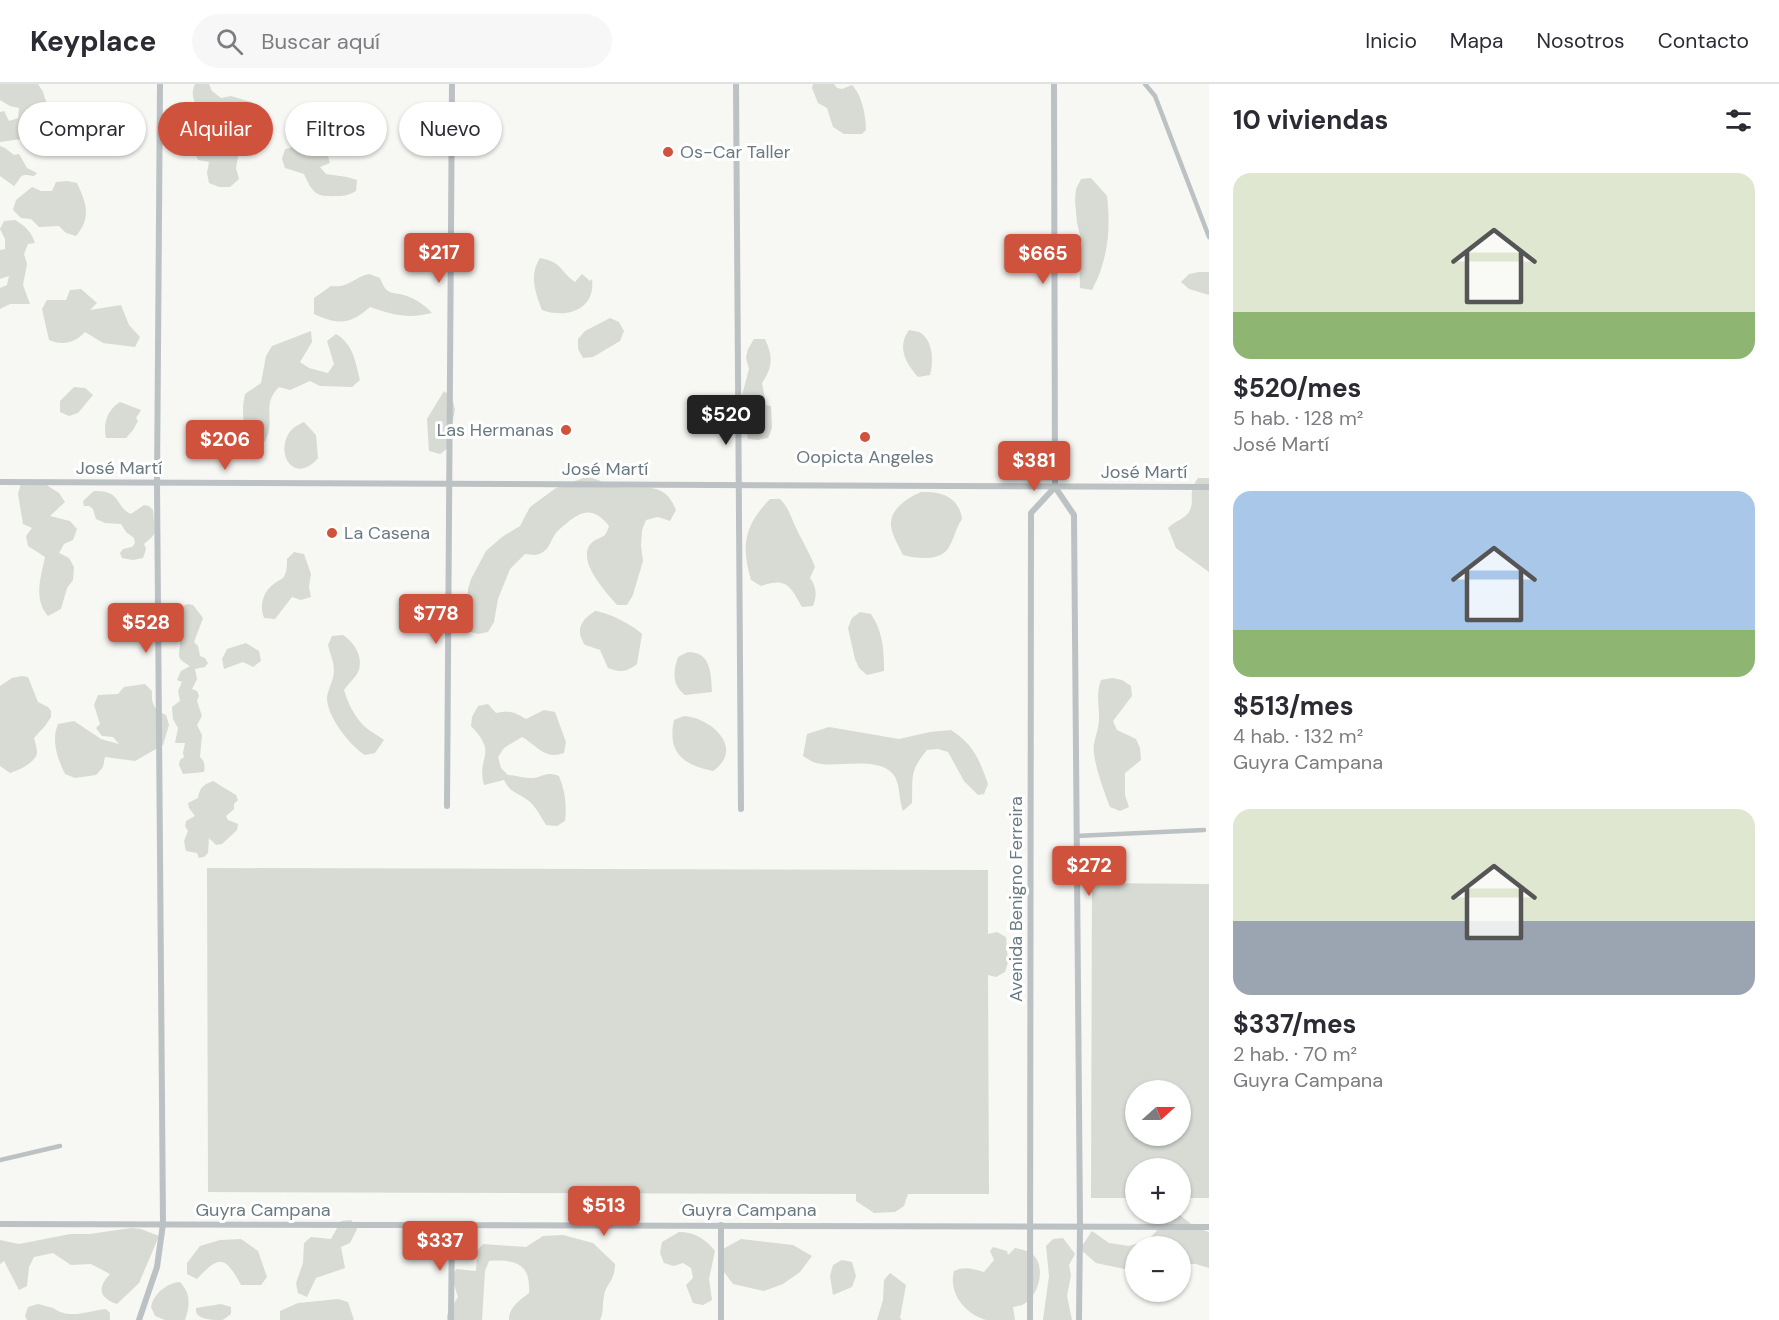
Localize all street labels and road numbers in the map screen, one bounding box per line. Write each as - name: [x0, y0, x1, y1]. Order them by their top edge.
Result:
- street label: José Martí: [76, 456, 162, 480]
- street label: José Martí: [562, 457, 648, 481]
- street label: José Martí: [1101, 460, 1187, 484]
- street label: Avenida Benigno Ferreira: [1004, 796, 1028, 1002]
- street label: Guyra Campana: [195, 1198, 331, 1222]
- street label: Guyra Campana: [681, 1198, 817, 1222]

